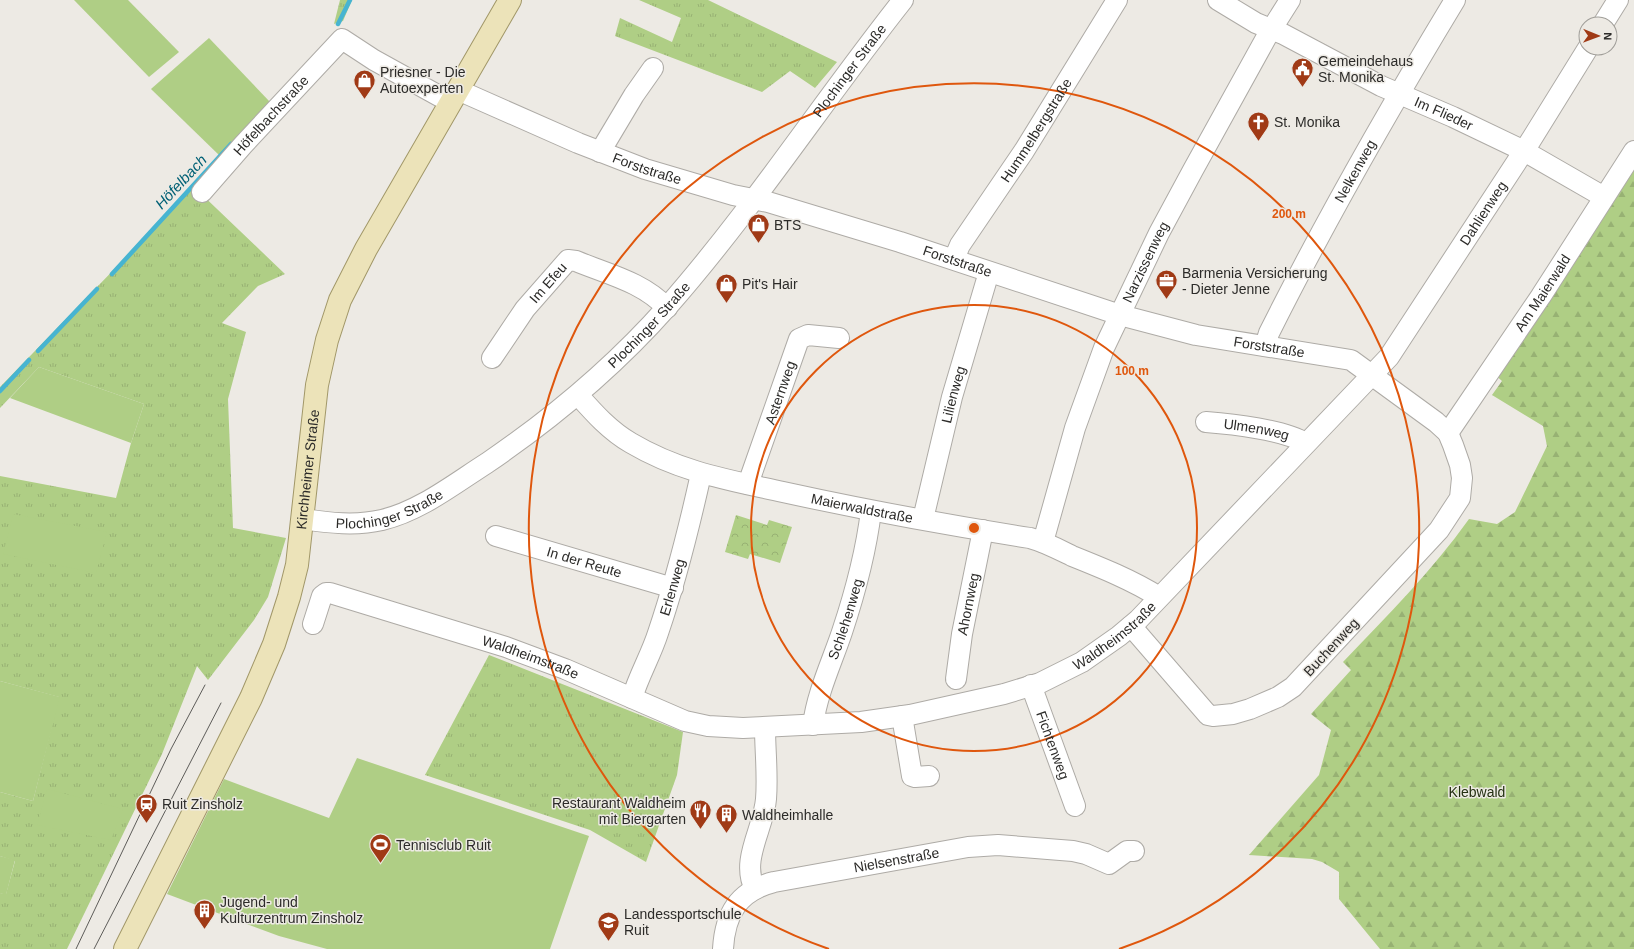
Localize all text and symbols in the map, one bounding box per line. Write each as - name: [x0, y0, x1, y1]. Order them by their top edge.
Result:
- north arrow: [1578, 16, 1618, 56]
- street label: Plochinger Straße: [809, 21, 889, 120]
- text: N: [1602, 32, 1614, 40]
- place label: Gemeindehaus St. Monika: [1318, 53, 1413, 85]
- public building icon: Gemeindehaus St. Monika: [1289, 56, 1315, 89]
- place label: Priesner - Die Autoexperten: [380, 64, 466, 96]
- shop icon: Priesner - Die Autoexperten: [352, 67, 378, 100]
- street label: Höfelbachstraße: [230, 72, 312, 158]
- street label: Hummelbergstraße: [997, 75, 1075, 185]
- street label: Im Flieder: [1412, 93, 1476, 134]
- church icon: St. Monika: [1246, 109, 1272, 142]
- place label: St. Monika: [1274, 114, 1340, 130]
- street label: Nelkenweg: [1331, 137, 1379, 205]
- street label: Forststraße: [611, 149, 684, 187]
- water label: Höfelbach: [151, 151, 210, 212]
- street label: Dahlienweg: [1456, 178, 1510, 248]
- text: 200 m: [1272, 207, 1306, 221]
- shop icon: BTS: [746, 212, 772, 245]
- place label: BTS: [774, 217, 801, 233]
- street label: Narzissenweg: [1119, 219, 1172, 305]
- street label: Forststraße: [921, 242, 994, 280]
- street label: Am Maierwald: [1511, 251, 1574, 334]
- street label: Im Efeu: [526, 259, 570, 306]
- place label: Barmenia Versicherung - Dieter Jenne: [1182, 265, 1328, 297]
- office icon: Barmenia Versicherung - Dieter Jenne: [1154, 268, 1180, 301]
- shop icon: Pit's Hair: [714, 271, 740, 304]
- place label: Pit's Hair: [742, 276, 798, 292]
- street label: Plochinger Straße: [605, 278, 693, 371]
- street label: Forststraße: [1233, 333, 1306, 360]
- street label: Asternweg: [762, 359, 799, 426]
- street label: Lilienweg: [938, 364, 969, 425]
- text: 100 m: [1115, 364, 1149, 378]
- street label: Kirchheimer Straße: [293, 408, 322, 530]
- street label: Ulmenweg: [1223, 416, 1291, 443]
- street label: Plochinger Straße: [335, 486, 446, 531]
- street label: Maierwaldstraße: [810, 490, 915, 526]
- centre of rings: [967, 521, 981, 535]
- street label: In der Reute: [545, 543, 624, 581]
- street label: Erlenweg: [656, 557, 688, 618]
- street label: Ahornweg: [954, 571, 982, 637]
- street label: Schlehenweg: [825, 577, 866, 662]
- street label: Waldheimstraße: [1070, 598, 1159, 673]
- street label: Buchenweg: [1300, 615, 1362, 679]
- street label: Waldheimstraße: [480, 632, 581, 682]
- street label: Fichtenweg: [1033, 709, 1073, 782]
- park label: Klebwald: [1449, 784, 1505, 800]
- station icon: Ruit Zinsholz: [133, 791, 159, 824]
- place label: Restaurant Waldheim mit Biergarten: [552, 795, 686, 827]
- place label: Ruit Zinsholz: [162, 796, 243, 812]
- restaurant icon: Restaurant Waldheim mit Biergarten: [688, 798, 714, 831]
- building icon: Waldheimhalle: [714, 802, 740, 835]
- place label: Waldheimhalle: [742, 807, 834, 823]
- sports icon: Tennisclub Ruit: [367, 832, 393, 865]
- place label: Tennisclub Ruit: [396, 837, 491, 853]
- street label: Nielsenstraße: [852, 844, 941, 875]
- place label: Jugend- und Kulturzentrum Zinsholz: [220, 894, 363, 926]
- building icon: Jugend- und Kulturzentrum Zinsholz: [191, 897, 217, 930]
- place label: Landessportschule Ruit: [624, 906, 742, 938]
- school or university icon: Landessportschule Ruit: [595, 909, 621, 942]

